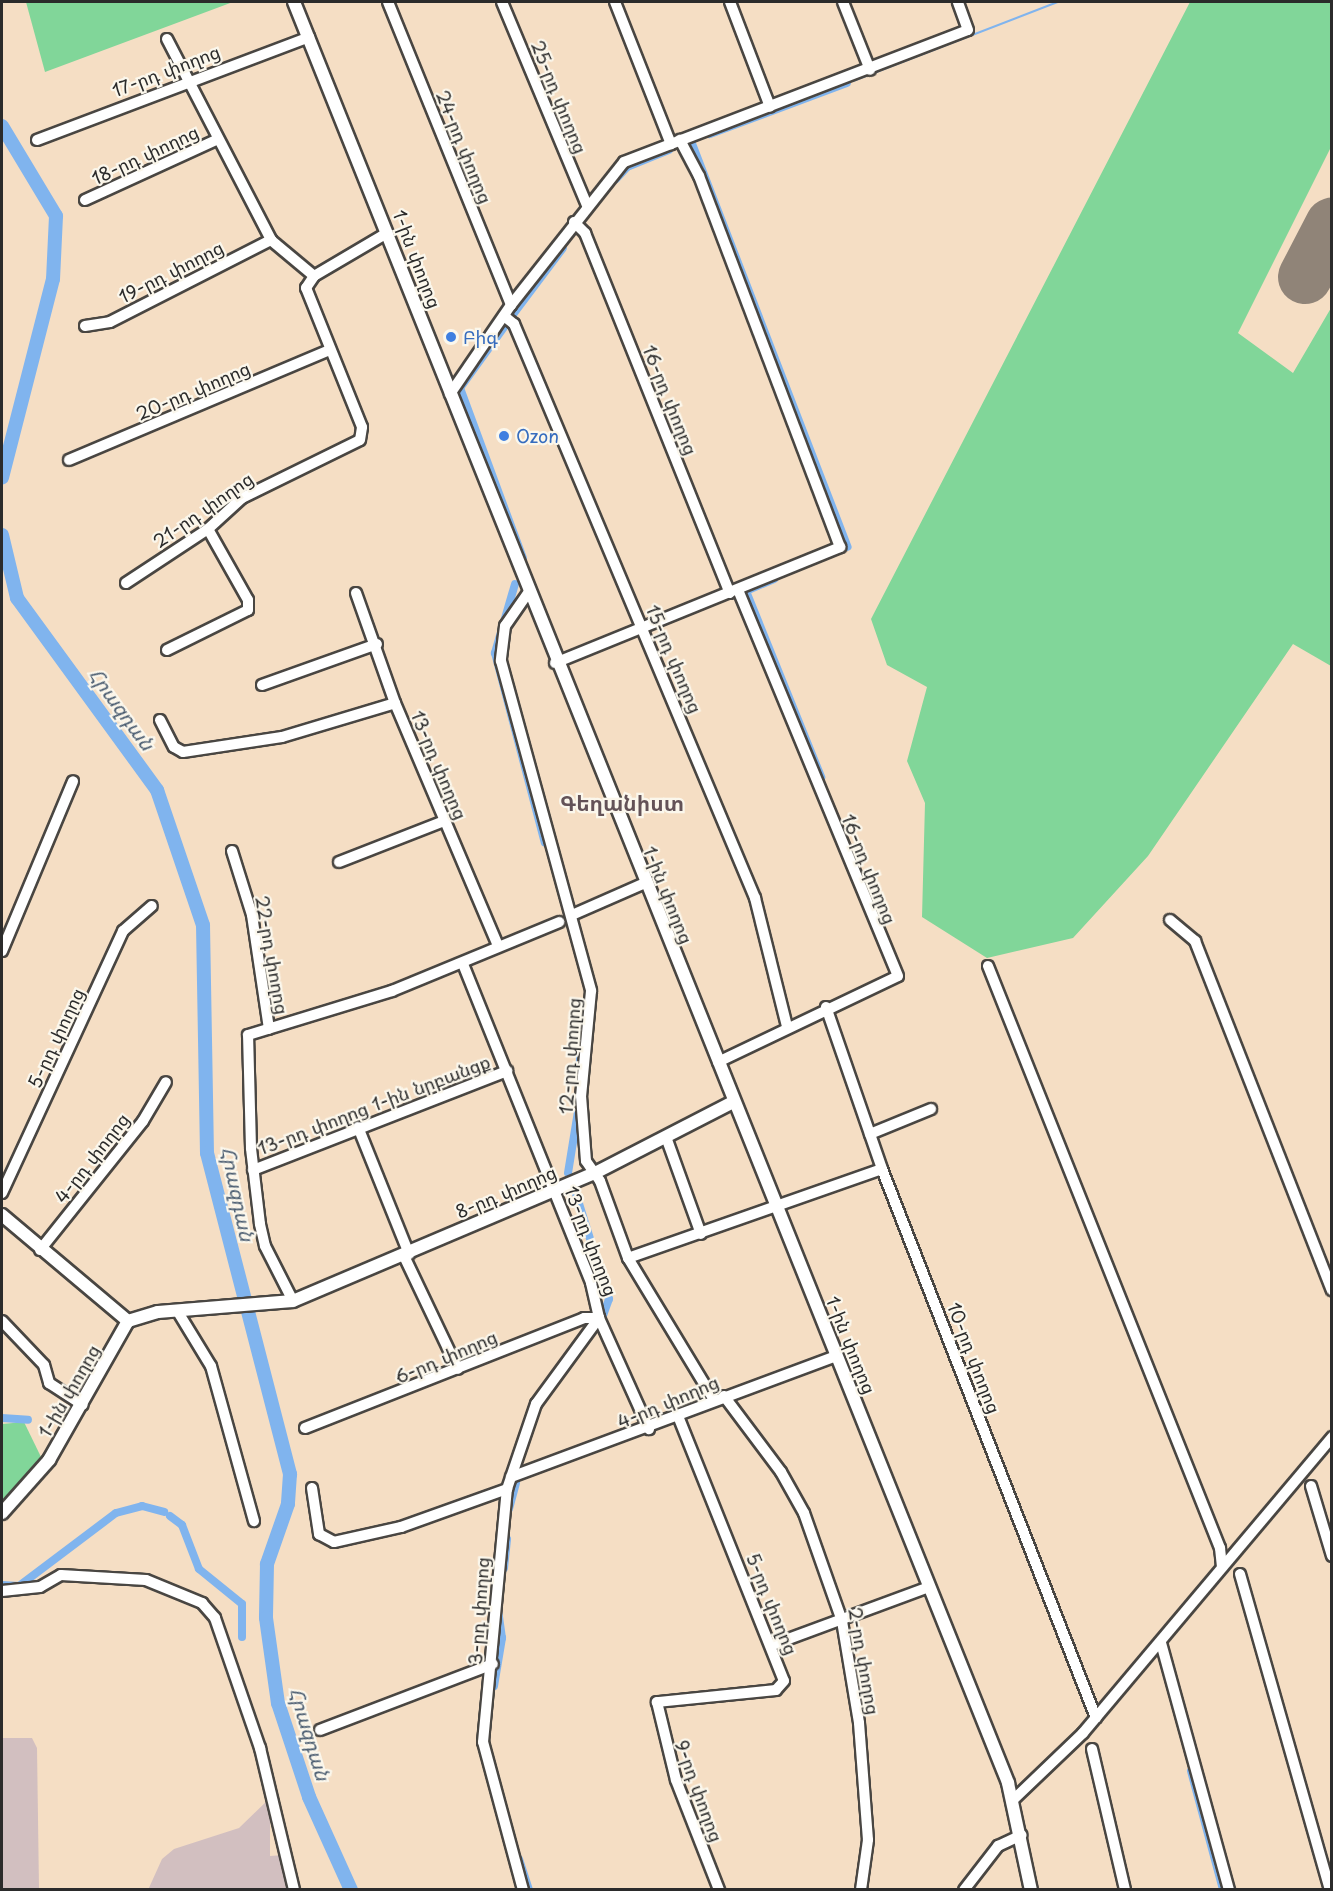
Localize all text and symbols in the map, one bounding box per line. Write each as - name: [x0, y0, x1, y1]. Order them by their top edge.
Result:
- street label: 25-րդ փողոց: [526, 37, 592, 157]
- street label: 17-րդ փողոց: [109, 41, 223, 101]
- street label: 24-րդ փողոց: [431, 87, 497, 207]
- street label: 18-րդ փողոց: [88, 121, 202, 189]
- street label: 1-ին փողոց: [388, 207, 446, 311]
- street label: 19-րդ փողոց: [115, 236, 227, 308]
- place label: Բիգ: [463, 326, 498, 348]
- marker: Բիգ: [444, 330, 458, 344]
- street label: 16-րդ փողոց: [638, 342, 702, 458]
- street label: 20-րդ փողոց: [133, 357, 253, 425]
- place label: Ozon: [516, 425, 559, 447]
- marker: Ozon: [497, 429, 511, 443]
- street label: 21-րդ փողոց: [149, 468, 257, 552]
- street label: 15-րդ փողոց: [641, 601, 707, 717]
- water label: Հրազդան: [84, 663, 160, 755]
- street label: 13-րդ փողոց: [406, 707, 472, 823]
- district label: Գեղանիստ: [560, 789, 684, 815]
- street label: 16-րդ փողոց: [837, 811, 901, 927]
- street label: 1-ին փողոց: [639, 843, 697, 947]
- street label: 22-րդ փողոց: [251, 894, 293, 1016]
- street label: 5-րդ փողոց: [23, 985, 89, 1091]
- street label: 12-րդ փողոց: [555, 997, 585, 1115]
- street label: 13-րդ փողոց 1-ին նրբանցք: [255, 1051, 493, 1159]
- street label: 4-րդ փողոց: [50, 1109, 134, 1207]
- water label: Հրազդան: [216, 1145, 260, 1243]
- street label: 8-րդ փողոց: [452, 1161, 560, 1223]
- street label: 13-րդ փողոց: [560, 1183, 622, 1299]
- street label: 1-ին փողոց: [822, 1293, 880, 1397]
- street label: 10-րդ փողոց: [943, 1299, 1005, 1417]
- street label: 6-րդ փողոց: [392, 1326, 500, 1388]
- street label: 1-ին փողոց: [34, 1341, 104, 1441]
- street label: 4-րդ փողոց: [614, 1371, 722, 1433]
- street label: 5-րդ փողոց: [742, 1550, 802, 1658]
- street label: 3-րդ փողոց: [464, 1556, 494, 1666]
- street label: 2-րդ փողոց: [844, 1606, 884, 1716]
- water label: Հրազդան: [285, 1685, 335, 1783]
- street label: 9-րդ փողոց: [671, 1737, 727, 1845]

